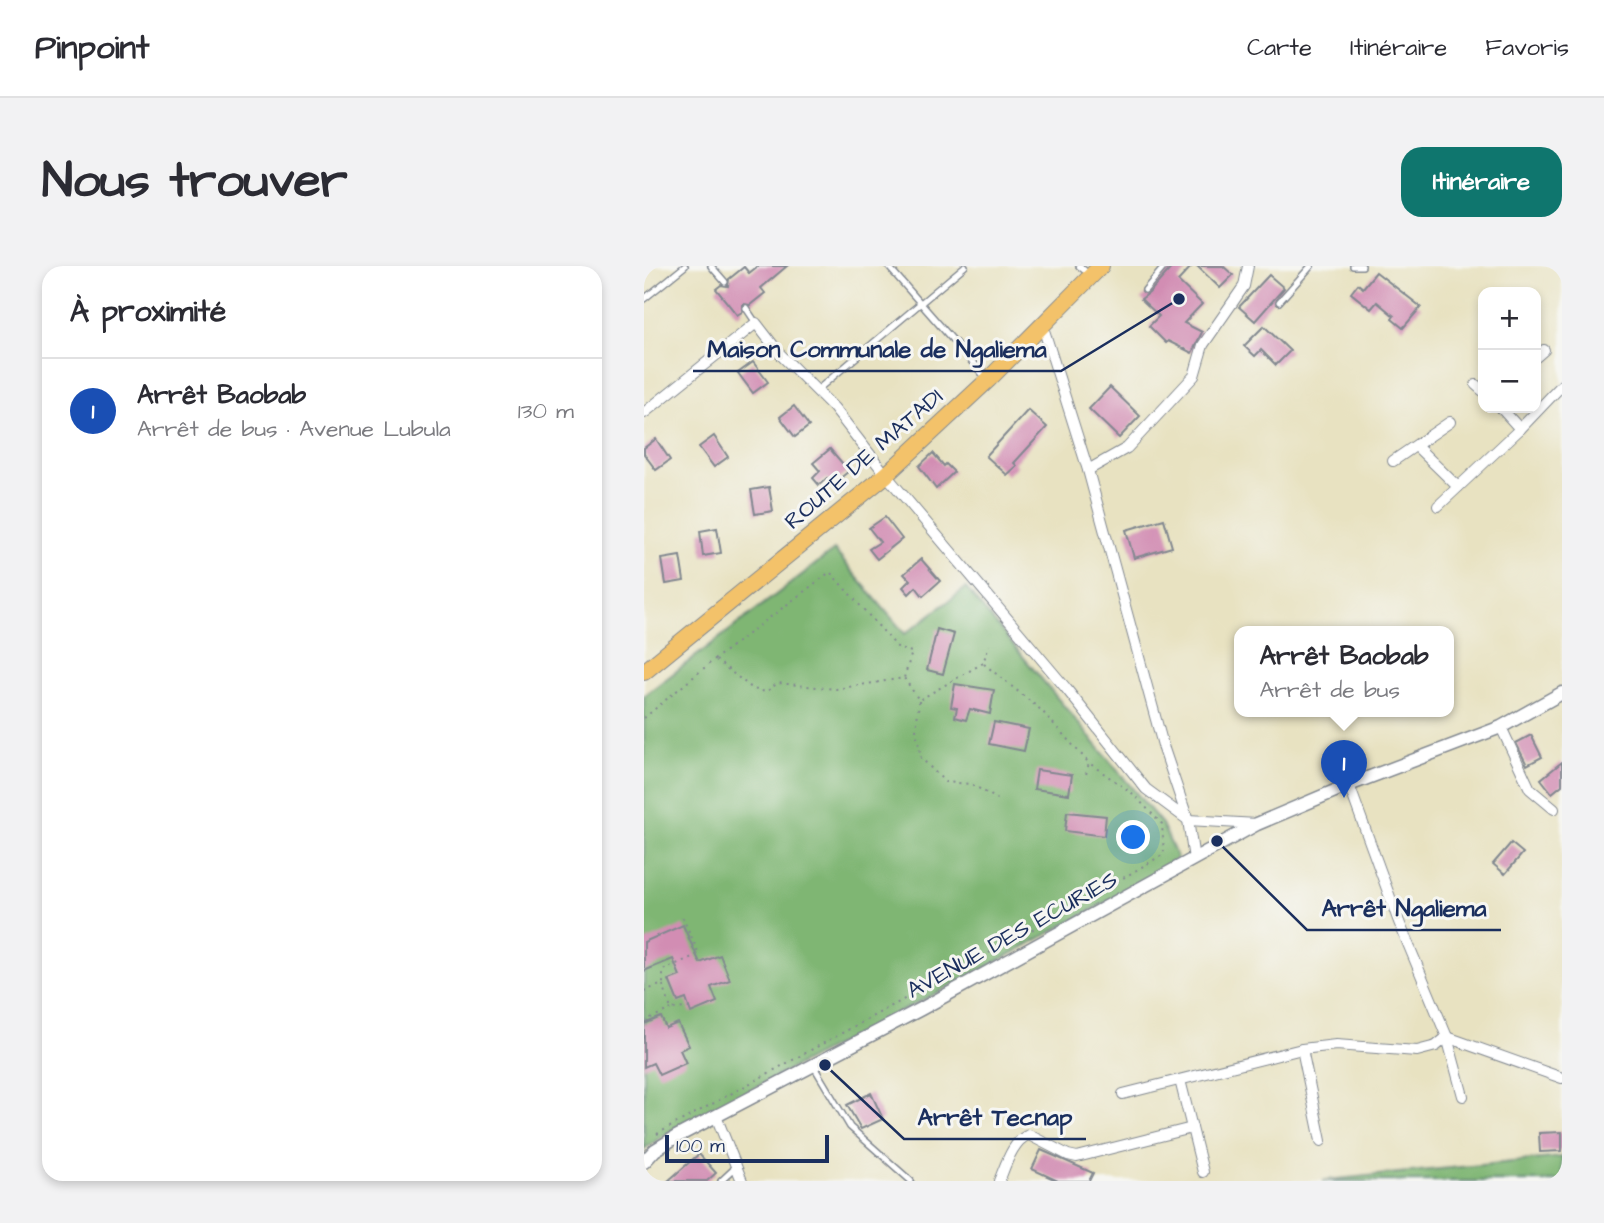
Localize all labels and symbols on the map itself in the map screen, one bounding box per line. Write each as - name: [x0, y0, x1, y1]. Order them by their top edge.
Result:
- callout: Maison Communale de Ngaliema: [693, 326, 1061, 371]
- text: Maison Communale de Ngaliema: [707, 333, 1047, 368]
- street label: ROUTE DE MATADI: [778, 381, 950, 537]
- pin: 1: [1321, 740, 1367, 798]
- your location: [1116, 820, 1150, 854]
- street label: AVENUE DES ECURIES: [901, 864, 1123, 1006]
- callout: Arrêt Ngaliema: [1307, 885, 1501, 930]
- text: Arrêt Ngaliema: [1321, 892, 1487, 927]
- callout: Arrêt Tecnap: [904, 1094, 1086, 1139]
- text: Arrêt Tecnap: [918, 1101, 1073, 1135]
- scale bar: [665, 1132, 830, 1164]

